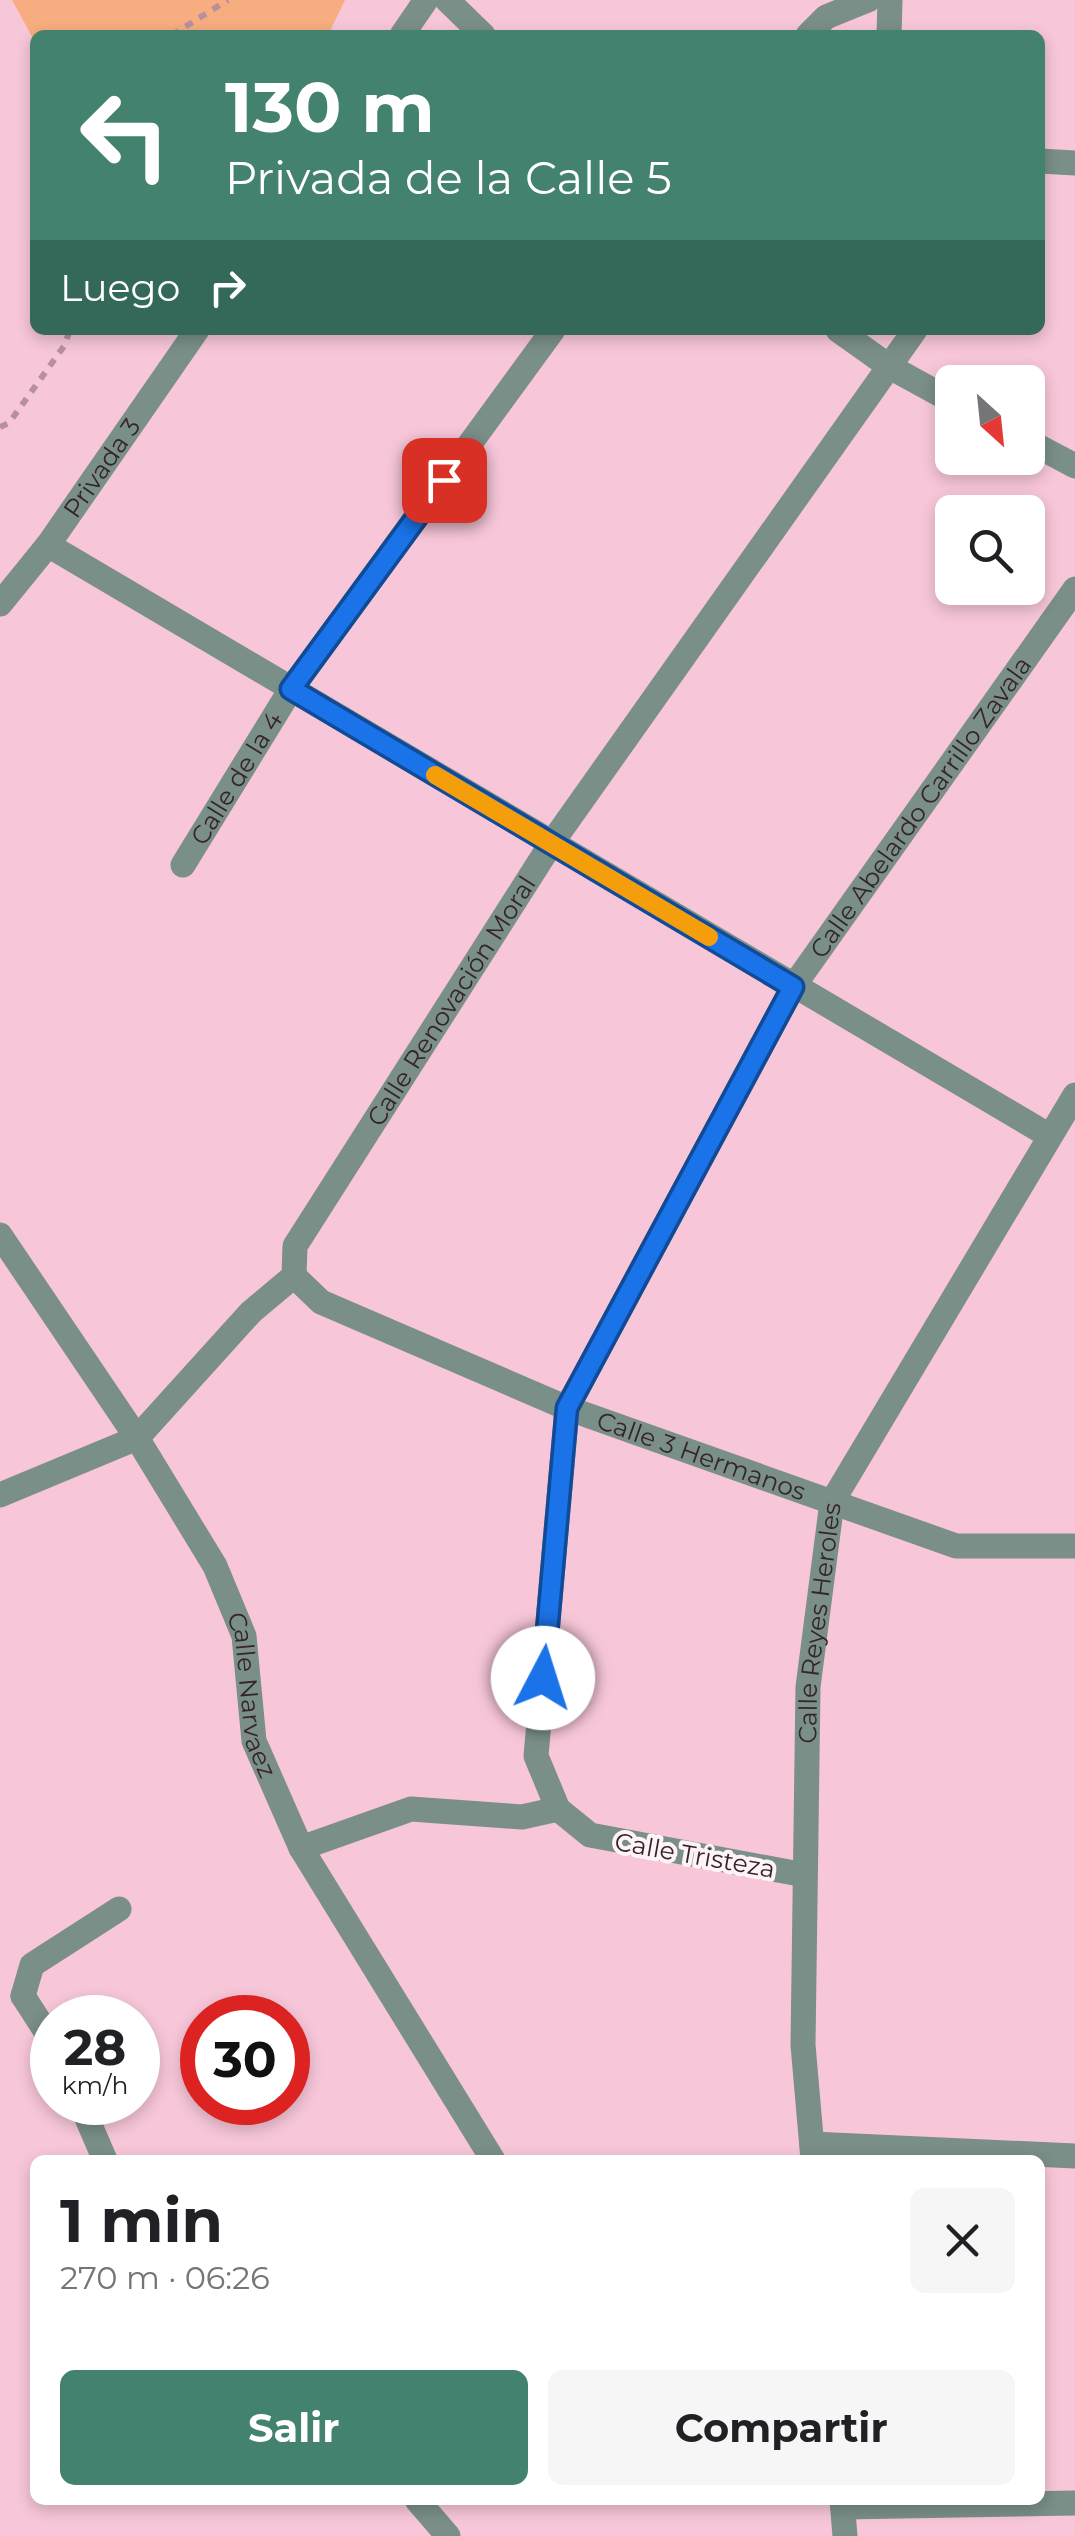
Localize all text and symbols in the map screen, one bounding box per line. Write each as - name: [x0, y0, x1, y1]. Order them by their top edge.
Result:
- text: 130 m: [225, 64, 435, 150]
- icon: left: [60, 70, 190, 200]
- text: Privada de la Calle 5: [225, 150, 672, 205]
- icon: right: [200, 260, 255, 315]
- text: Luego: [60, 264, 180, 311]
- north arrow: [935, 365, 1045, 475]
- map controls: [935, 365, 1045, 605]
- street label: Privada 3: [57, 412, 146, 523]
- pin: [402, 438, 487, 523]
- icon: arrive: [417, 453, 472, 508]
- button: search: [935, 495, 1045, 605]
- street label: Calle Abelardo Carrillo Zavala: [803, 651, 1037, 964]
- street label: Calle de la 4: [184, 706, 289, 850]
- street label: Calle Renovación Moral: [360, 870, 542, 1131]
- street label: Calle 3 Hermanos: [593, 1405, 810, 1507]
- street label: Calle Reyes Heroles: [792, 1501, 847, 1744]
- street label: Calle Narvaez: [221, 1607, 283, 1782]
- position arrow: [491, 1626, 595, 1730]
- street label: Calle Tristeza: [612, 1826, 778, 1884]
- speed limit sign: 30: [180, 1995, 310, 2125]
- text: 28: [64, 2017, 126, 2078]
- text: km/h: [62, 2070, 128, 2100]
- text: 1 min: [60, 2184, 223, 2257]
- button: close: [910, 2188, 1015, 2293]
- text: 270 m · 06:26: [60, 2258, 270, 2297]
- button: Salir: [60, 2370, 528, 2485]
- button: Compartir: [548, 2370, 1015, 2485]

